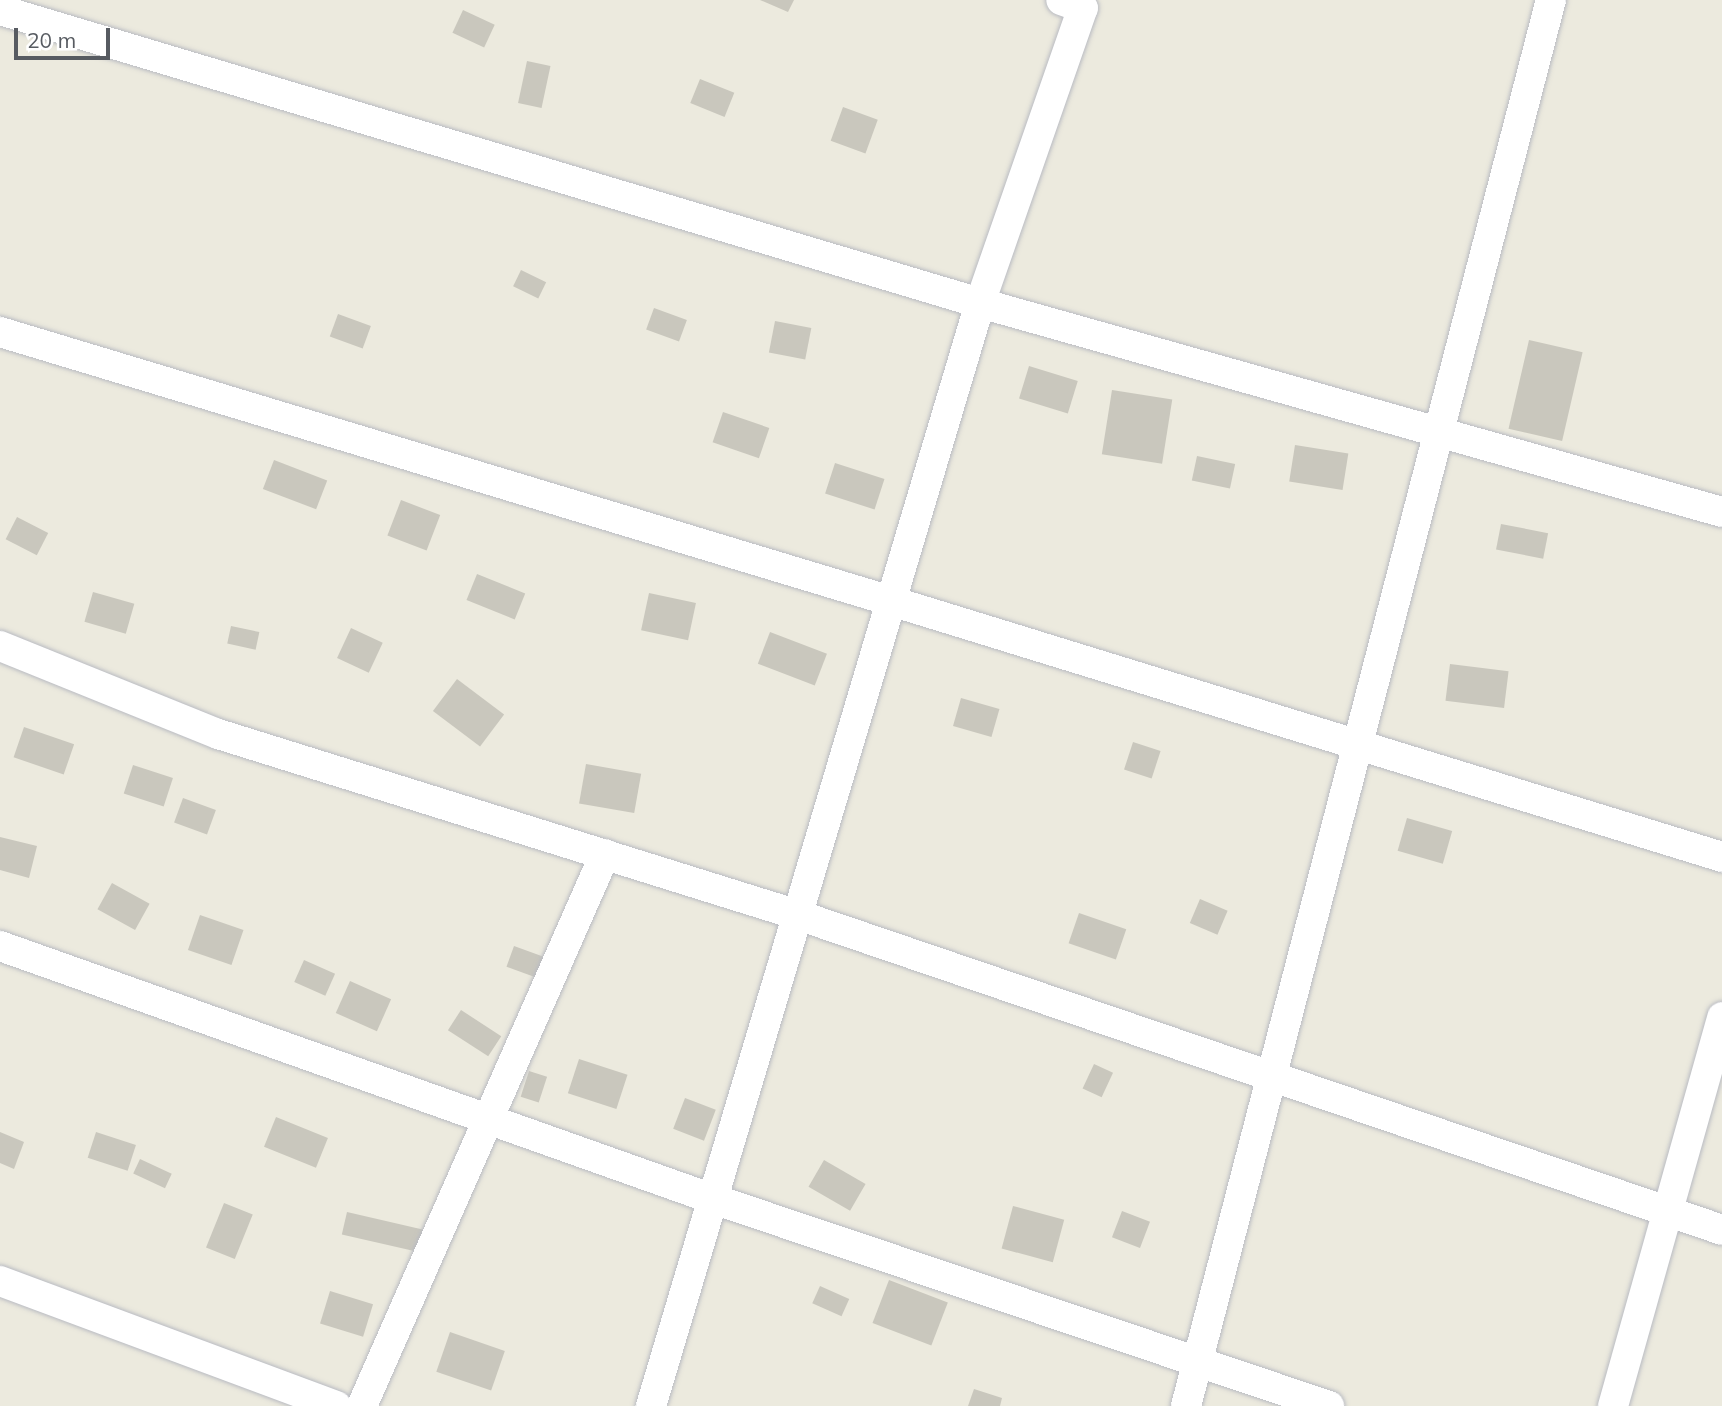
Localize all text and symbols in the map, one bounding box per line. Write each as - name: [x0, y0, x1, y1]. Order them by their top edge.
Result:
- scale bar: [18, 14, 114, 58]
- text: 20 m: [27, 27, 76, 53]

